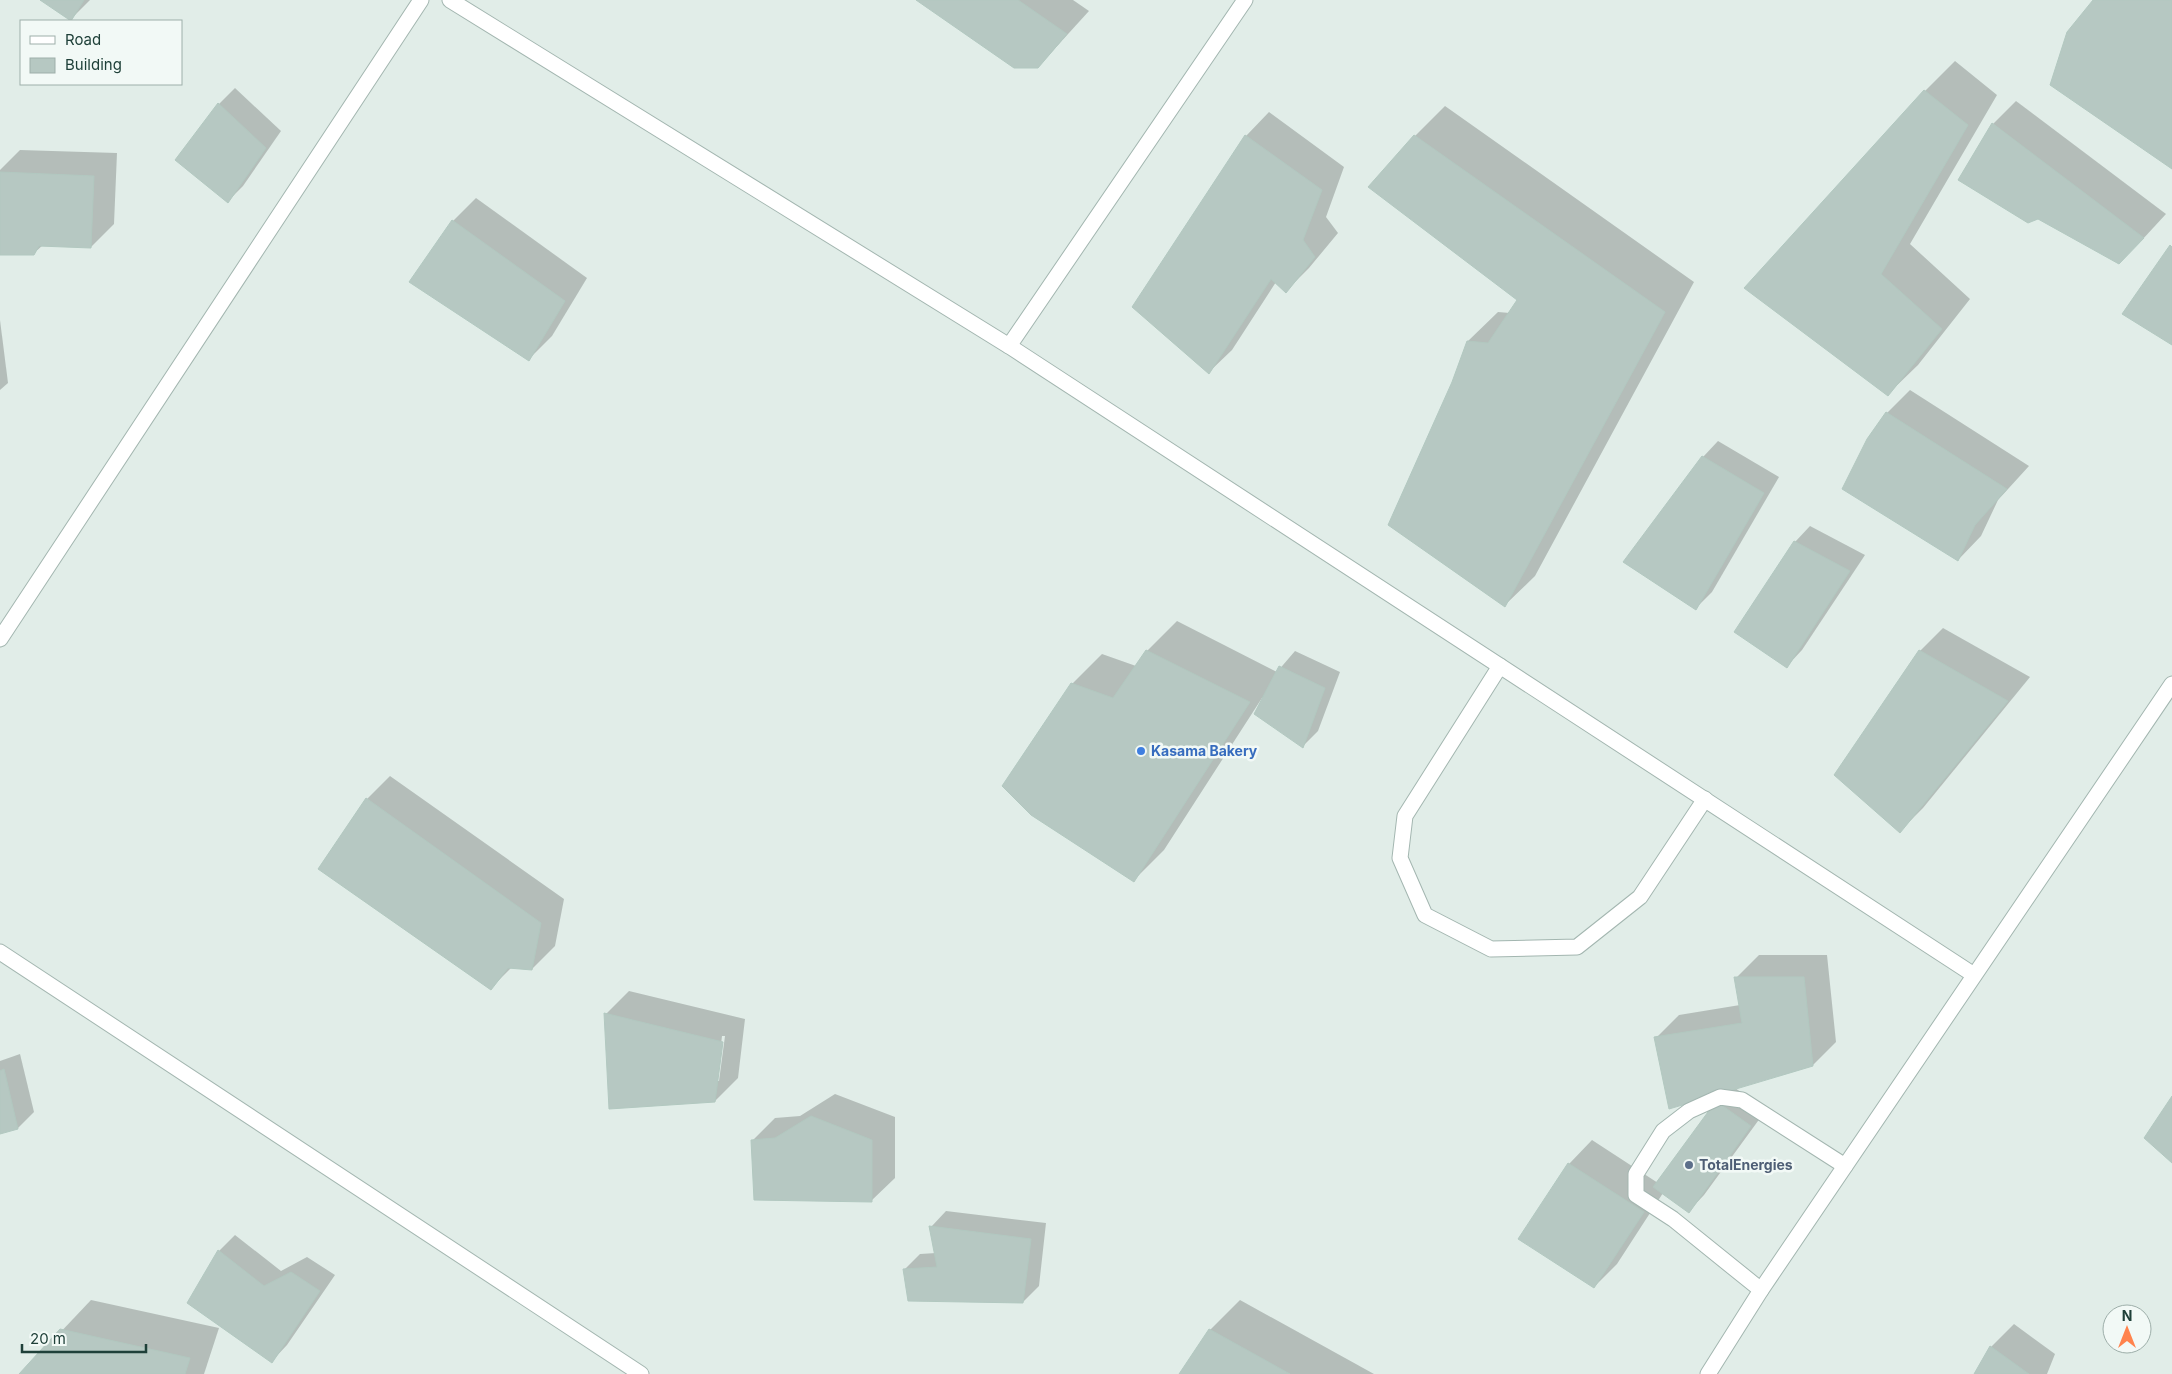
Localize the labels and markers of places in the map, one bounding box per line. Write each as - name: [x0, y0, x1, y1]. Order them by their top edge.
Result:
- place label: Kasama Bakery: [1151, 742, 1258, 759]
- marker: Kasama Bakery: [1135, 745, 1147, 757]
- place label: TotalEnergies: [1699, 1156, 1793, 1173]
- marker: TotalEnergies: [1683, 1159, 1695, 1171]

